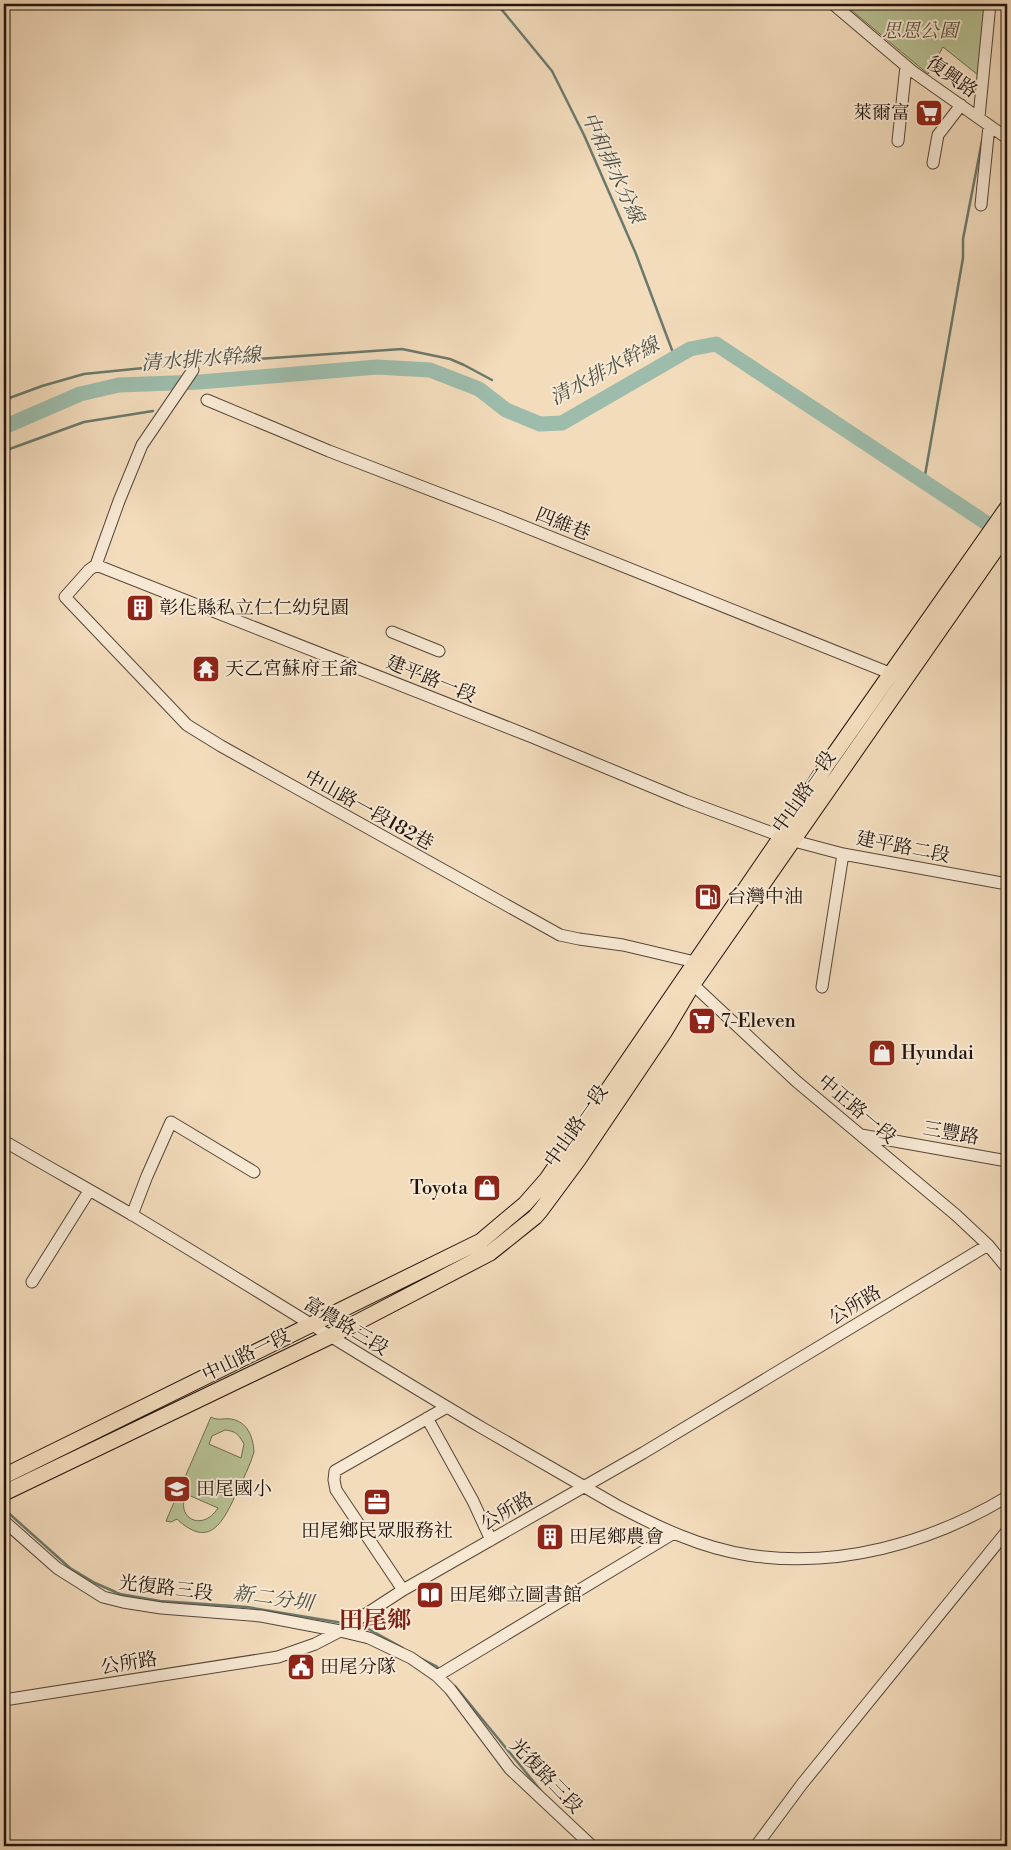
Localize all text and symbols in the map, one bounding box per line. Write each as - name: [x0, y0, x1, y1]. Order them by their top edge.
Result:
- park label: 思恩公園: [882, 19, 961, 43]
- street label: 復興路: [922, 51, 982, 103]
- supermarket icon: 萊爾富: [914, 98, 944, 128]
- place label: 萊爾富: [853, 101, 910, 125]
- water label: 中和排水分線: [575, 108, 650, 229]
- water label: 清水排水幹線: [546, 332, 666, 411]
- water label: 清水排水幹線: [140, 343, 264, 377]
- street label: 四維巷: [532, 502, 594, 546]
- building icon: 彰化縣私立仁仁幼兒園: [125, 593, 155, 623]
- place label: 彰化縣私立仁仁幼兒園: [159, 596, 349, 620]
- street label: 建平路一段: [382, 650, 480, 708]
- temple icon: 天乙宮蘇府王爺: [191, 654, 221, 684]
- place label: 天乙宮蘇府王爺: [225, 657, 358, 681]
- street label: 中山路一段: [767, 746, 841, 838]
- street label: 中山路一段182巷: [300, 765, 438, 855]
- street label: 建平路二段: [854, 826, 952, 868]
- fuel station icon: 台灣中油: [693, 882, 723, 912]
- place label: 台灣中油: [727, 885, 803, 909]
- supermarket icon: 7-Eleven: [687, 1006, 717, 1036]
- place label: 7-Eleven: [721, 1009, 796, 1033]
- shop icon: Hyundai: [867, 1038, 897, 1068]
- place label: Hyundai: [901, 1041, 974, 1065]
- street label: 中正路一段: [813, 1069, 901, 1149]
- street label: 中山路一段: [539, 1080, 613, 1172]
- street label: 三豐路: [921, 1116, 981, 1150]
- shop icon: Toyota: [472, 1173, 502, 1203]
- place label: Toyota: [410, 1176, 468, 1200]
- street label: 公所路: [824, 1280, 886, 1330]
- street label: 富農路三段: [299, 1291, 393, 1361]
- street label: 中山路一段: [198, 1323, 294, 1387]
- school or university icon: 田尾國小: [162, 1474, 192, 1504]
- place label: 田尾國小: [196, 1477, 272, 1501]
- street label: 公所路: [476, 1486, 538, 1536]
- office icon: 田尾鄉民眾服務社: [362, 1487, 392, 1517]
- place label: 田尾鄉民眾服務社: [301, 1519, 453, 1543]
- building icon: 田尾鄉農會: [535, 1522, 565, 1552]
- place label: 田尾鄉農會: [569, 1525, 664, 1549]
- street label: 光復路三段: [117, 1570, 215, 1606]
- library icon: 田尾鄉立圖書館: [415, 1580, 445, 1610]
- water label: 新二分圳: [232, 1581, 317, 1617]
- place label: 田尾鄉立圖書館: [449, 1583, 582, 1607]
- district label: 田尾鄉: [339, 1606, 411, 1636]
- street label: 公所路: [99, 1647, 159, 1679]
- public building icon: 田尾分隊: [286, 1652, 316, 1682]
- place label: 田尾分隊: [320, 1655, 396, 1679]
- street label: 光復路三段: [504, 1733, 588, 1819]

